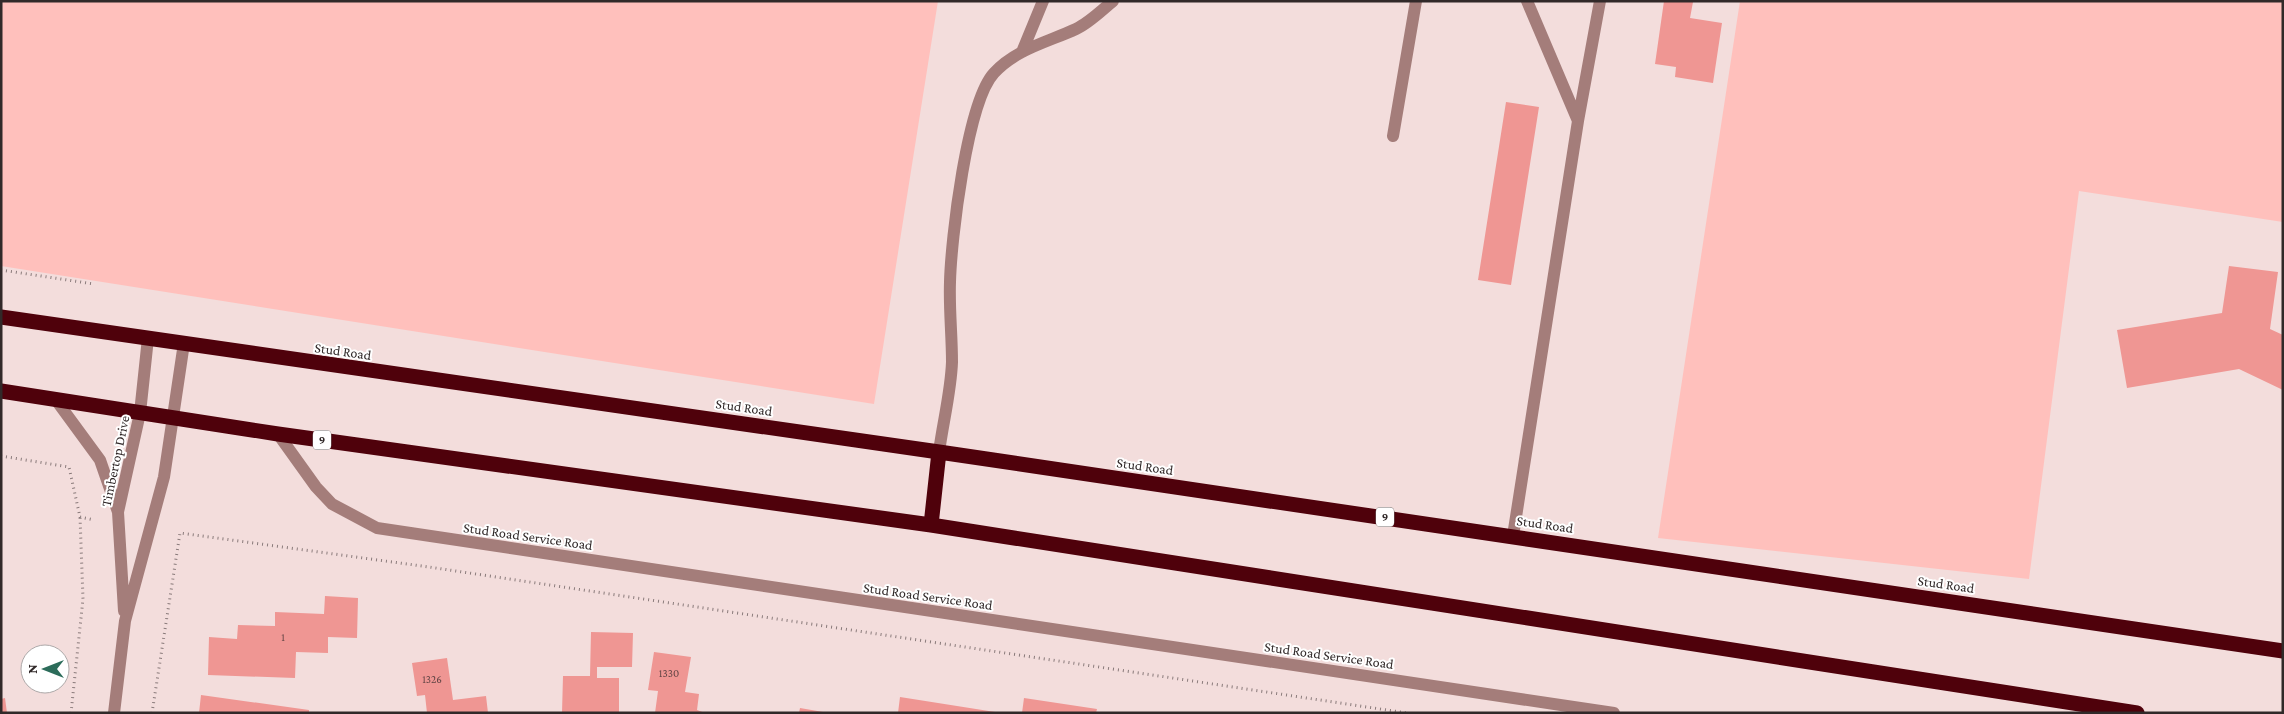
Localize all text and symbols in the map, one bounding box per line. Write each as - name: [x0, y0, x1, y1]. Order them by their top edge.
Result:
- street label: Stud Road: [314, 339, 373, 363]
- street label: Stud Road: [715, 395, 774, 419]
- street label: Timbertop Drive: [98, 414, 132, 508]
- road number: 9: [313, 430, 331, 450]
- street label: Stud Road: [1116, 454, 1175, 478]
- road number: 9: [1376, 508, 1394, 526]
- street label: Stud Road: [1516, 512, 1575, 536]
- street label: Stud Road Service Road: [462, 519, 594, 553]
- street label: Stud Road: [1917, 572, 1976, 596]
- street label: Stud Road Service Road: [862, 579, 994, 613]
- house number: 1: [281, 631, 285, 643]
- street label: Stud Road Service Road: [1263, 638, 1395, 672]
- north arrow: [20, 644, 70, 694]
- text: N: [24, 664, 40, 674]
- house number: 1330: [659, 667, 679, 679]
- house number: 1326: [422, 673, 442, 685]

